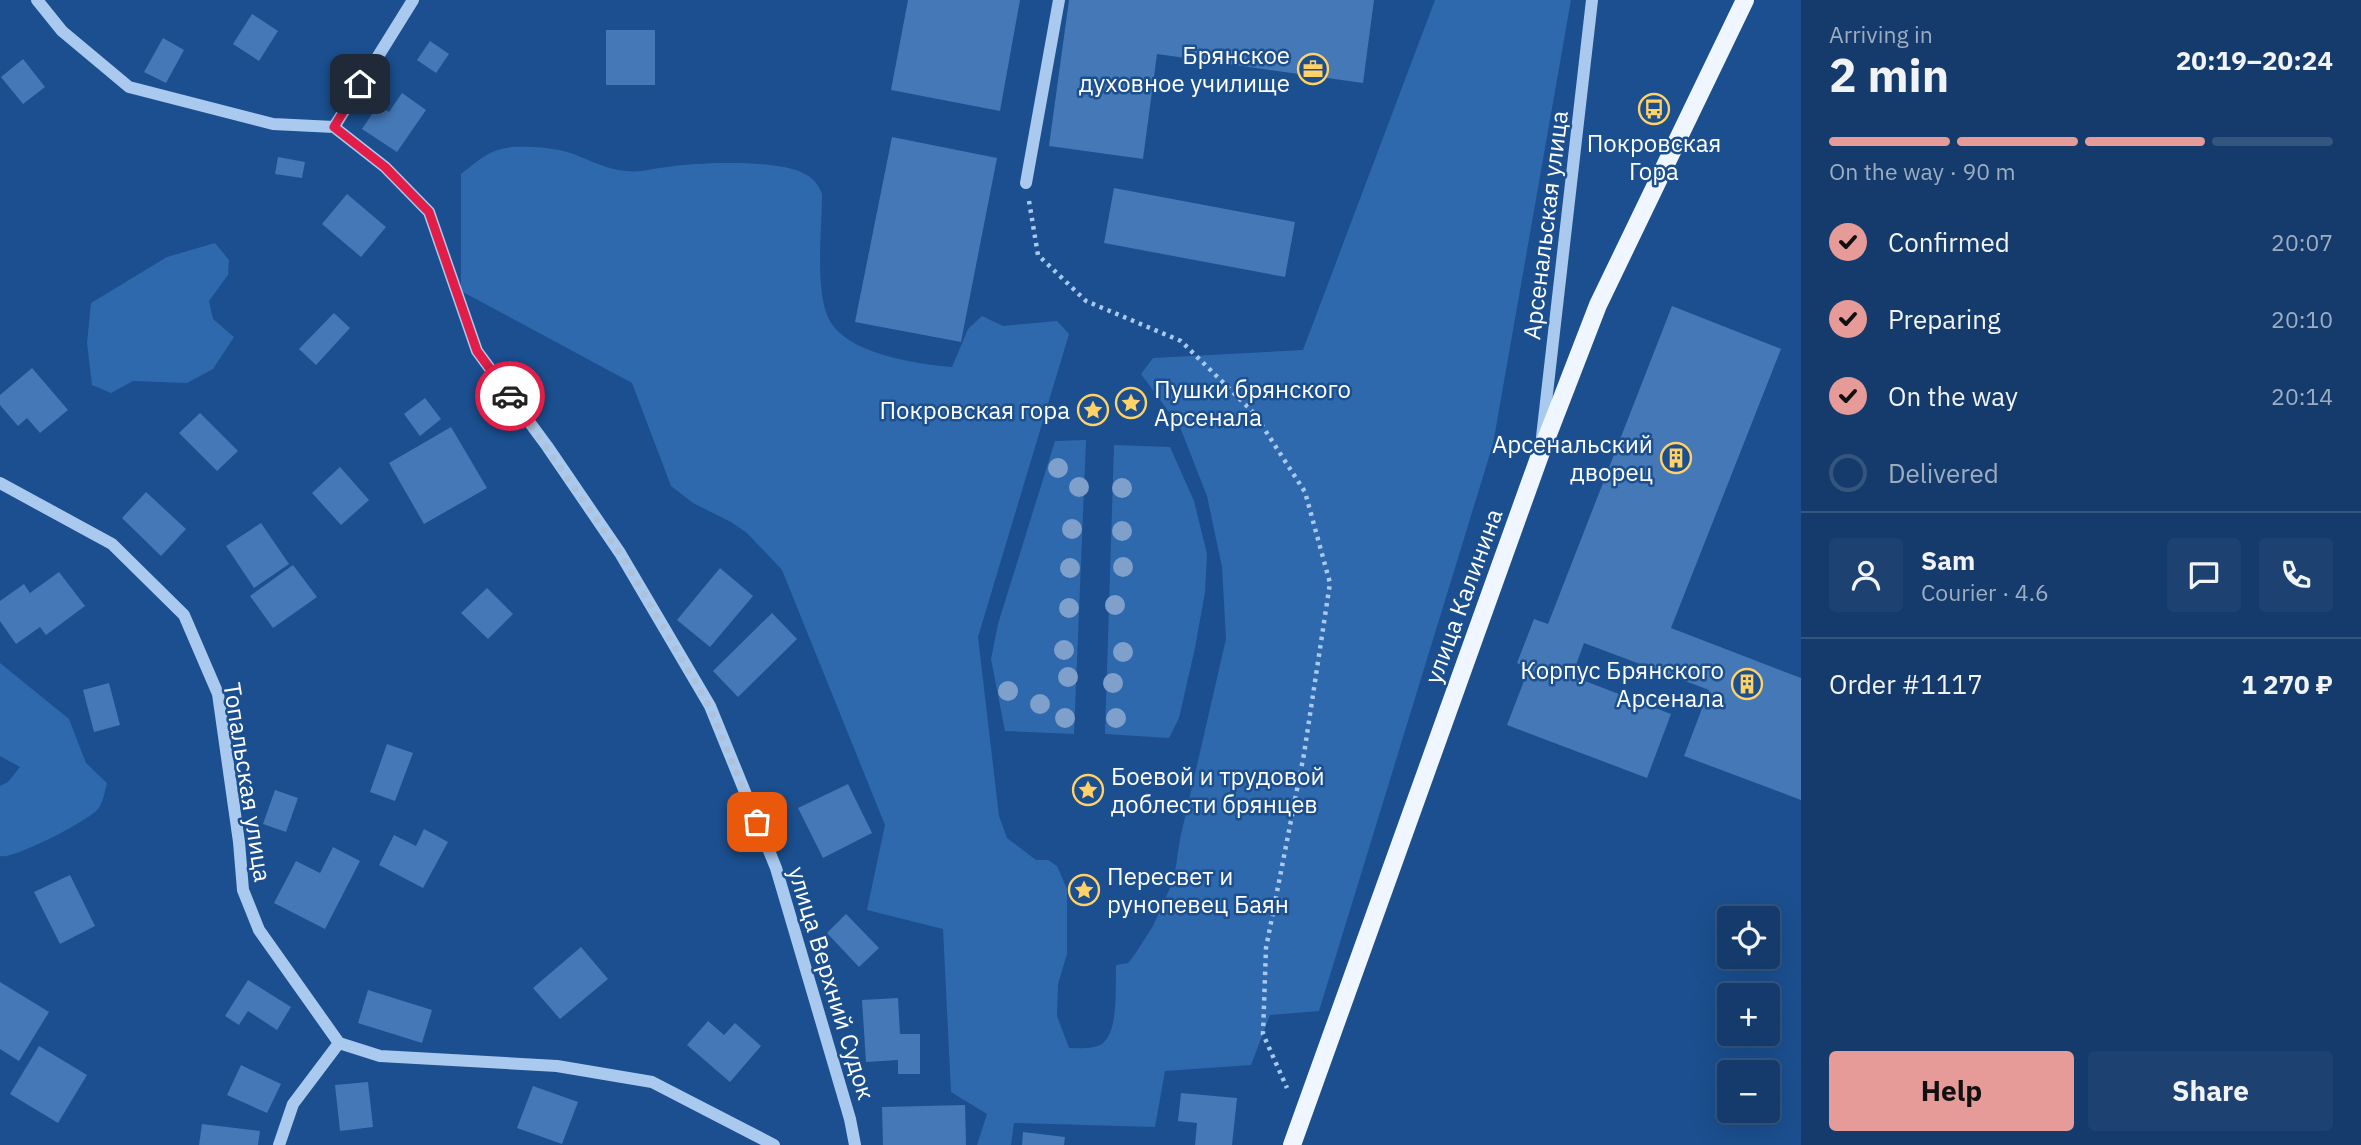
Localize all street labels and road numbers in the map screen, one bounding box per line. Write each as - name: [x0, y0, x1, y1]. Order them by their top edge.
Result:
- street label: Арсенальская улица: [1515, 109, 1575, 341]
- street label: улица Калинина: [1417, 504, 1510, 688]
- street label: Топальская улица: [216, 680, 280, 884]
- street label: улица Верхний Судок: [781, 862, 883, 1104]

